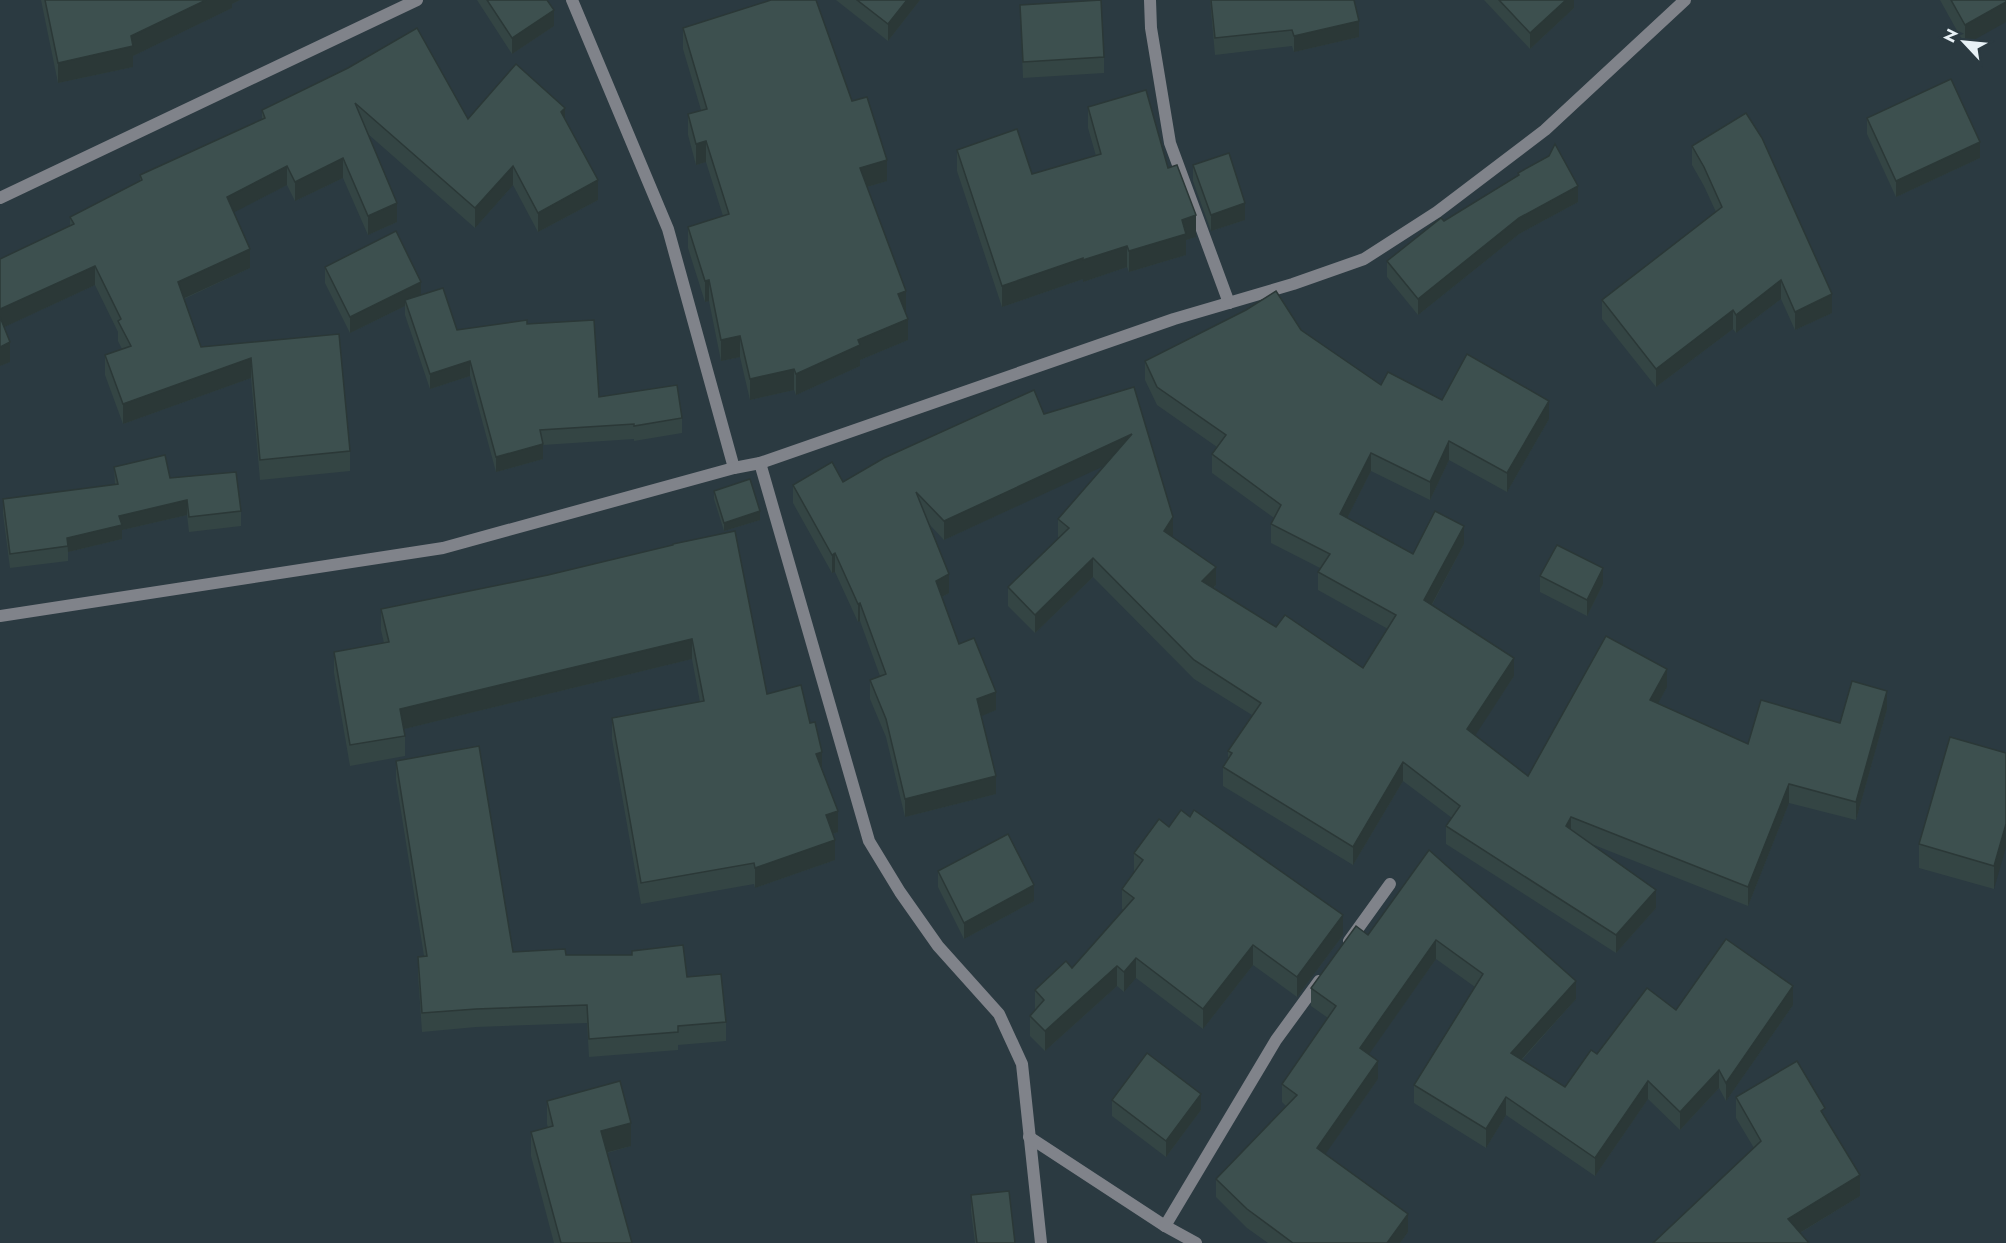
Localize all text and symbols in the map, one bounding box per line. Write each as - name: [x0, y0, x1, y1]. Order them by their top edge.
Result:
- north arrow: [1934, 12, 1994, 72]
- text: N: [1938, 25, 1964, 46]

